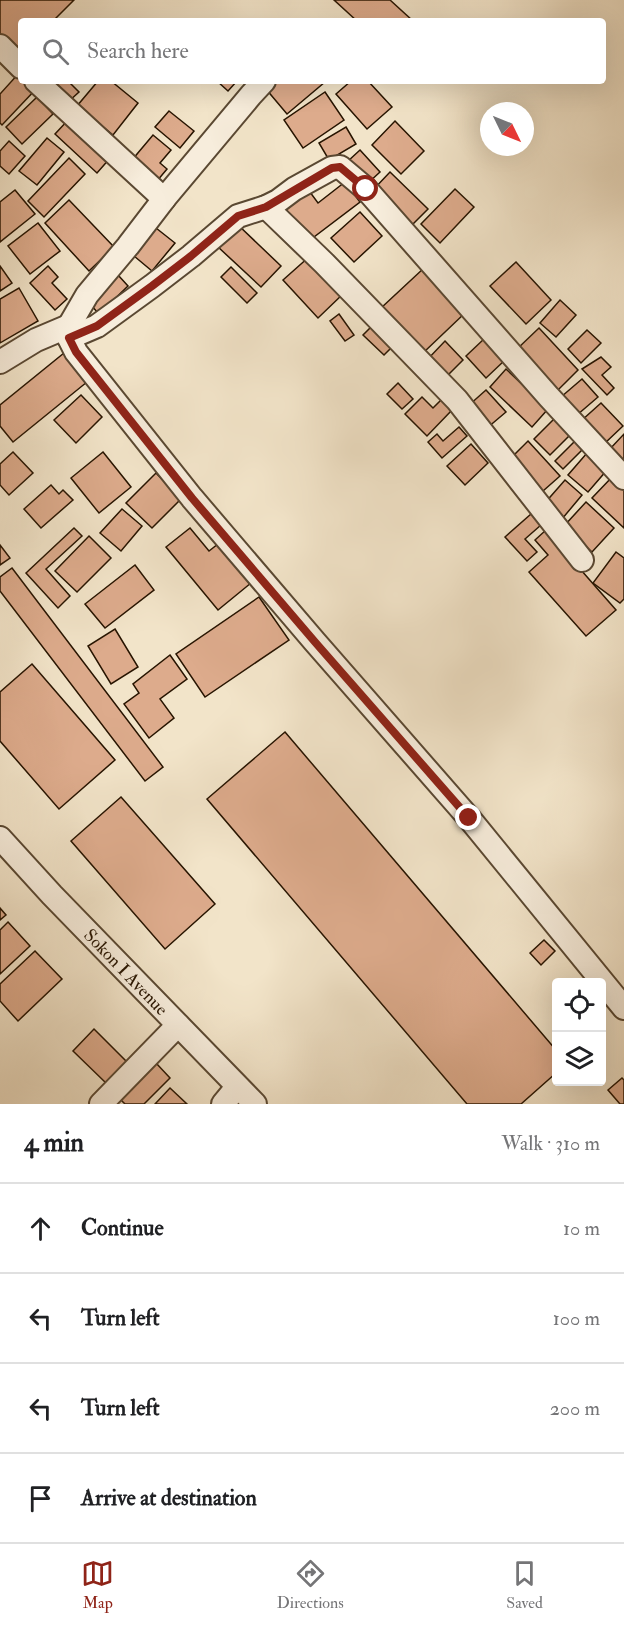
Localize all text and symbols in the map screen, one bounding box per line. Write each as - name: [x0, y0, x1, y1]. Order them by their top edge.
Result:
- search box: [18, 18, 606, 84]
- icon: search: [39, 35, 72, 68]
- text: Search here: [87, 37, 189, 65]
- north arrow: [480, 102, 534, 156]
- route start: [352, 175, 378, 201]
- route end: [455, 804, 481, 830]
- street label: Sokon I Avenue: [79, 924, 173, 1021]
- map controls: [552, 978, 606, 1086]
- button: locate: [552, 978, 606, 1032]
- button: layers: [552, 1032, 606, 1086]
- text: 4 min: [24, 1127, 84, 1159]
- text: Walk · 310 m: [501, 1131, 600, 1156]
- icon: ahead: [24, 1212, 57, 1245]
- text: Continue: [81, 1214, 164, 1242]
- text: 10 m: [563, 1216, 600, 1241]
- icon: left: [24, 1302, 57, 1335]
- text: Turn left: [81, 1304, 160, 1332]
- text: 100 m: [553, 1306, 600, 1331]
- icon: left: [24, 1392, 57, 1425]
- text: Turn left: [81, 1394, 160, 1422]
- text: 200 m: [550, 1396, 600, 1421]
- icon: arrive: [24, 1482, 57, 1515]
- text: Arrive at destination: [81, 1484, 257, 1512]
- tab: Map: [81, 1557, 114, 1613]
- tab: Directions: [277, 1557, 344, 1613]
- tab: Saved: [506, 1557, 543, 1613]

